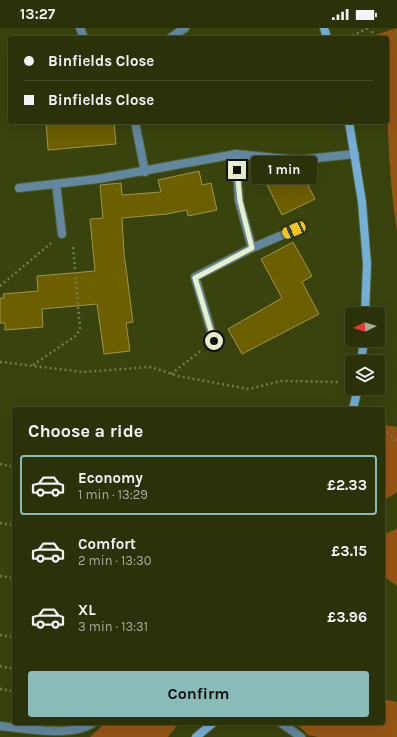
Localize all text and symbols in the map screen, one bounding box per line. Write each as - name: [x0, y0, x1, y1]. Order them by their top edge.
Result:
- text: 13:27: [20, 5, 55, 23]
- text: Binfields Close: [48, 52, 154, 70]
- text: Binfields Close: [48, 91, 154, 109]
- callout: 1 min: [251, 156, 317, 184]
- route end: [228, 161, 246, 179]
- text: 1 min: [268, 162, 300, 177]
- car: [281, 220, 307, 240]
- north arrow: [345, 307, 385, 347]
- map controls: [345, 307, 385, 395]
- route start: [205, 332, 223, 350]
- button: layers: [345, 355, 385, 395]
- text: Choose a ride: [28, 420, 143, 442]
- icon: car: [30, 467, 66, 503]
- text: Economy: [78, 469, 143, 487]
- text: £2.33: [327, 476, 367, 494]
- text: 1 min · 13:29: [78, 487, 148, 502]
- icon: car: [30, 533, 66, 569]
- text: Comfort: [78, 535, 136, 553]
- text: £3.15: [331, 542, 367, 560]
- text: 2 min · 13:30: [78, 553, 151, 568]
- icon: car: [30, 599, 66, 635]
- text: XL: [78, 601, 96, 619]
- text: £3.96: [327, 608, 367, 626]
- text: 3 min · 13:31: [78, 619, 148, 634]
- button: Confirm: [28, 671, 369, 717]

